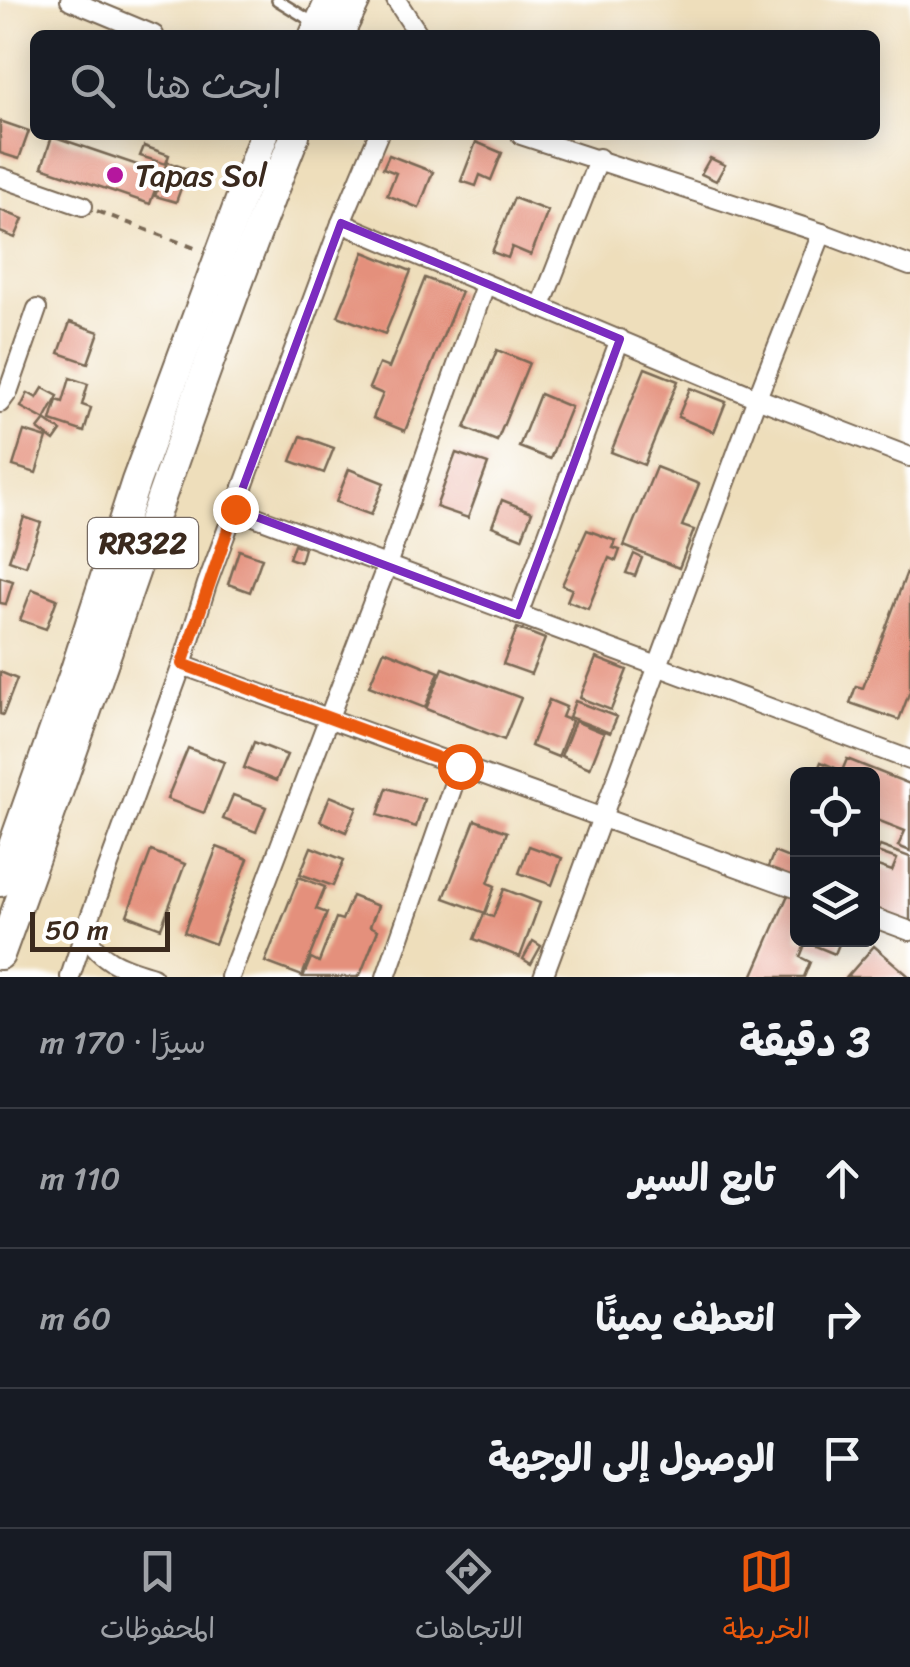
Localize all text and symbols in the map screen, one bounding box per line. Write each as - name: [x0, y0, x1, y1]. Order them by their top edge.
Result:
- search box: [30, 30, 880, 140]
- text: ابحث هنا: [145, 52, 282, 119]
- icon: search: [65, 58, 120, 113]
- place label: Tapas Sol: [135, 147, 268, 204]
- marker: Tapas Sol: [104, 164, 126, 186]
- route end: [213, 487, 259, 533]
- road number: RR322: [88, 518, 198, 568]
- route start: [438, 744, 484, 790]
- map controls: [790, 767, 880, 947]
- button: locate: [790, 767, 880, 857]
- button: layers: [790, 857, 880, 947]
- text: 50 m: [45, 905, 109, 954]
- scale bar: [30, 907, 170, 951]
- text: 3 دقيقة: [739, 1005, 870, 1079]
- text: سيرًا · 170 m: [40, 1014, 206, 1071]
- text: تابع السير: [630, 1145, 775, 1212]
- text: 110 m: [40, 1150, 121, 1207]
- icon: ahead: [815, 1151, 870, 1206]
- text: انعطف يمينًا: [595, 1285, 775, 1352]
- text: 60 m: [40, 1290, 111, 1347]
- icon: right: [815, 1291, 870, 1346]
- text: الوصول إلى الوجهة: [488, 1425, 775, 1492]
- icon: arrive: [815, 1431, 870, 1486]
- tab: المحفوظات: [100, 1544, 215, 1653]
- tab: الاتجاهات: [415, 1544, 523, 1653]
- tab: الخريطة: [723, 1544, 810, 1653]

